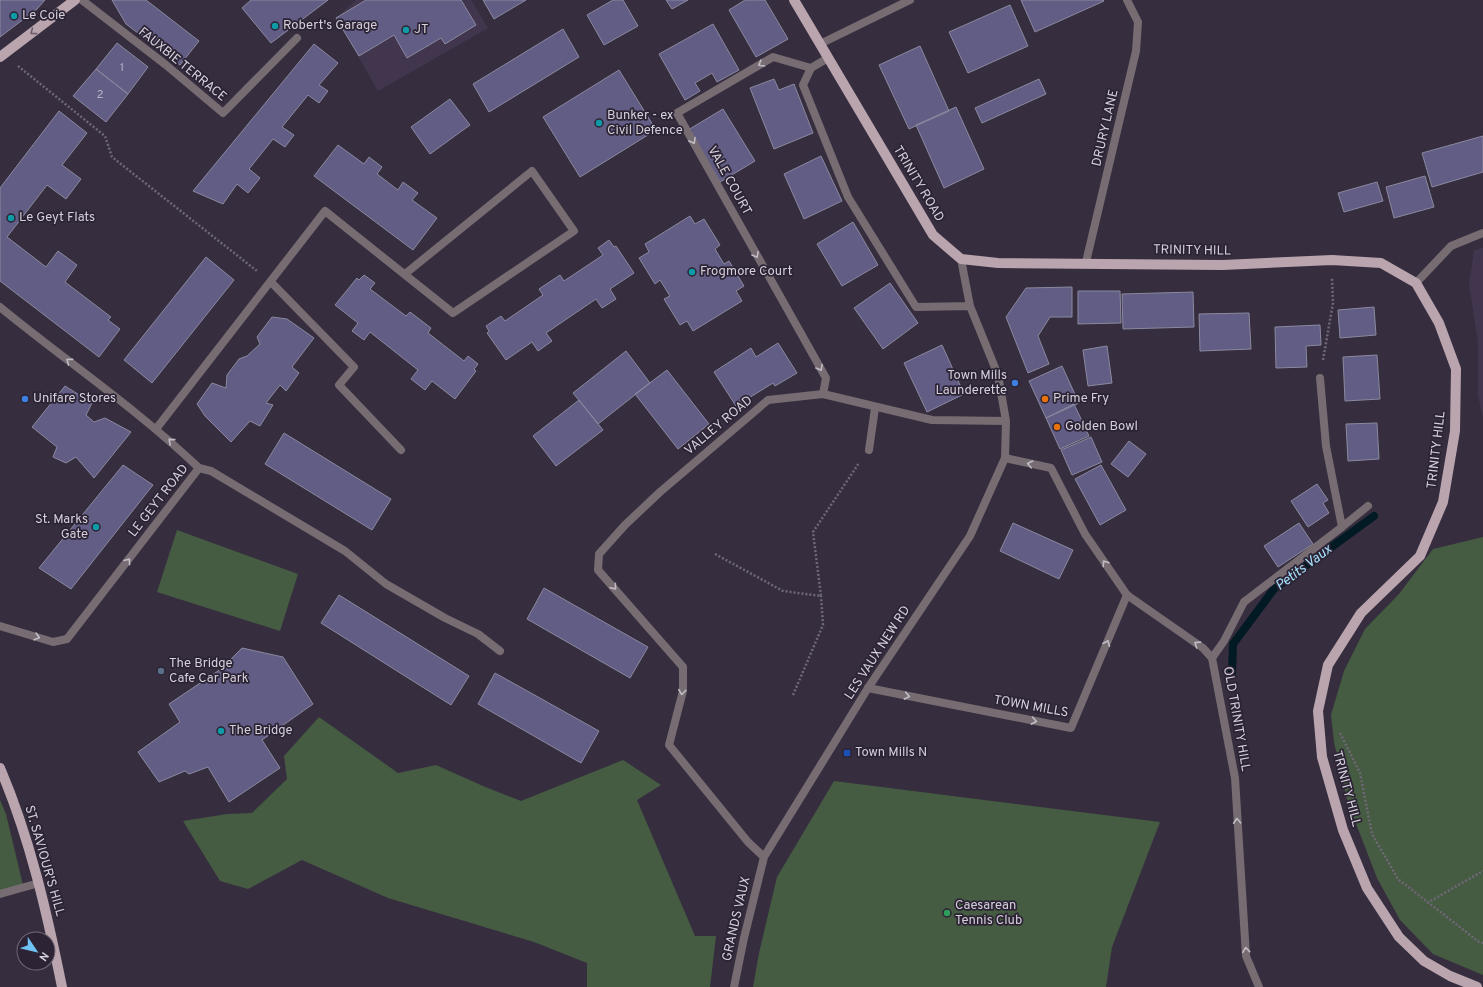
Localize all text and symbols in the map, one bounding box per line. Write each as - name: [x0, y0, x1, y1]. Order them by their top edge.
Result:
- place label: Le Coie: [22, 8, 65, 24]
- marker: Le Coie: [9, 11, 19, 21]
- place label: Robert's Garage: [283, 18, 377, 34]
- marker: Robert's Garage: [270, 21, 280, 31]
- place label: JT: [414, 22, 429, 38]
- street label: FAUXBIE TERRACE: [135, 24, 229, 106]
- marker: JT: [401, 25, 411, 35]
- one-way arrow: [30, 27, 37, 34]
- one-way arrow: [758, 59, 765, 66]
- house number: 1: [120, 61, 124, 75]
- house number: 2: [97, 88, 103, 102]
- street label: DRURY LANE: [1089, 88, 1123, 168]
- place label: Bunker - ex Civil Defence: [607, 108, 683, 139]
- marker: Bunker - ex Civil Defence: [594, 118, 604, 128]
- one-way arrow: [688, 137, 695, 144]
- street label: TRINITY ROAD: [889, 143, 947, 225]
- street label: VALE COURT: [703, 144, 755, 218]
- place label: Le Geyt Flats: [19, 210, 95, 226]
- marker: Le Geyt Flats: [6, 213, 16, 223]
- street label: TRINITY HILL: [1153, 242, 1231, 260]
- one-way arrow: [752, 251, 759, 258]
- place label: Frogmore Court: [700, 264, 793, 280]
- marker: Frogmore Court: [687, 267, 697, 277]
- one-way arrow: [66, 359, 73, 366]
- one-way arrow: [816, 364, 823, 371]
- place label: Town Mills Launderette: [935, 368, 1007, 399]
- marker: Town Mills Launderette: [1010, 378, 1020, 388]
- place label: Unifare Stores: [33, 391, 116, 407]
- place label: Prime Fry: [1053, 391, 1109, 407]
- street label: VALLEY ROAD: [682, 393, 756, 459]
- marker: Unifare Stores: [20, 394, 30, 404]
- marker: Prime Fry: [1040, 394, 1050, 404]
- street label: TRINITY HILL: [1424, 410, 1450, 490]
- place label: Golden Bowl: [1065, 419, 1138, 435]
- marker: Golden Bowl: [1052, 422, 1062, 432]
- one-way arrow: [168, 439, 175, 446]
- one-way arrow: [1027, 460, 1033, 468]
- street label: LE GEYT ROAD: [126, 461, 192, 541]
- place label: St. Marks Gate: [35, 512, 88, 543]
- marker: St. Marks Gate: [91, 522, 101, 532]
- water label: Petits Vaux: [1272, 541, 1336, 595]
- one-way arrow: [123, 558, 130, 565]
- one-way arrow: [1103, 560, 1110, 567]
- one-way arrow: [609, 583, 616, 590]
- street label: LES VAUX NEW RD: [842, 603, 914, 703]
- one-way arrow: [34, 632, 41, 641]
- one-way arrow: [1102, 639, 1110, 646]
- one-way arrow: [1194, 641, 1201, 649]
- place label: The Bridge Cafe Car Park: [169, 656, 249, 687]
- street label: OLD TRINITY HILL: [1219, 665, 1253, 773]
- marker: The Bridge Cafe Car Park: [156, 666, 166, 676]
- one-way arrow: [678, 688, 687, 695]
- one-way arrow: [903, 691, 910, 700]
- street label: TOWN MILLS: [992, 693, 1070, 721]
- one-way arrow: [1031, 716, 1037, 725]
- place label: The Bridge: [229, 723, 293, 739]
- marker: The Bridge: [216, 726, 226, 736]
- place label: Town Mills N: [855, 745, 927, 761]
- marker: Town Mills N: [842, 748, 852, 758]
- street label: TRINITY HILL: [1328, 749, 1364, 829]
- street label: ST. SAVIOUR'S HILL: [20, 804, 68, 918]
- one-way arrow: [1233, 818, 1241, 824]
- street label: GRANDS VAUX: [719, 875, 755, 963]
- place label: Caesarean Tennis Club: [955, 898, 1022, 929]
- marker: Caesarean Tennis Club: [942, 908, 952, 918]
- north arrow: [16, 931, 56, 971]
- one-way arrow: [1242, 947, 1251, 953]
- text: N: [35, 949, 51, 963]

